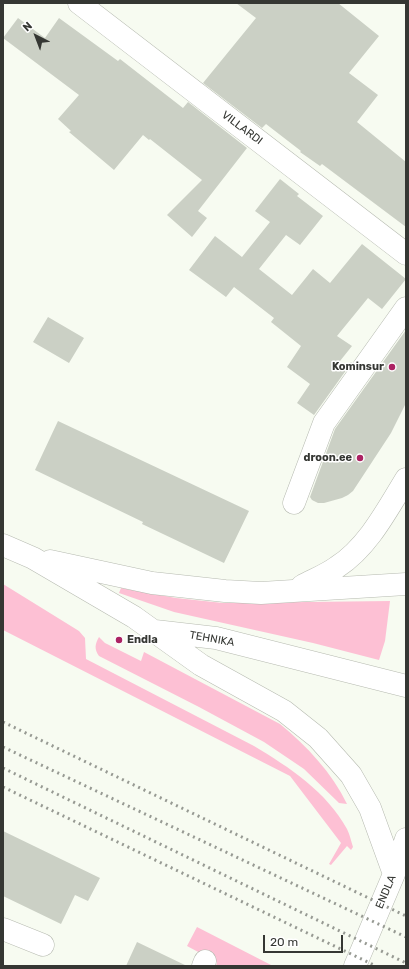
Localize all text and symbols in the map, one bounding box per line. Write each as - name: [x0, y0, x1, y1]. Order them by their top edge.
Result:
- north arrow: [16, 16, 56, 56]
- text: N: [20, 19, 35, 34]
- street label: VILLARDI: [219, 108, 265, 148]
- place label: Kominsur: [332, 360, 384, 374]
- marker: Kominsur: [387, 362, 397, 372]
- place label: droon.ee: [303, 451, 352, 465]
- marker: droon.ee: [355, 453, 365, 463]
- street label: TEHNIKA: [188, 629, 236, 649]
- place label: Endla: [127, 633, 158, 647]
- marker: Endla: [114, 635, 124, 645]
- street label: ENDLA: [373, 873, 399, 911]
- scale bar: [265, 927, 345, 953]
- text: 20 m: [270, 935, 298, 949]

